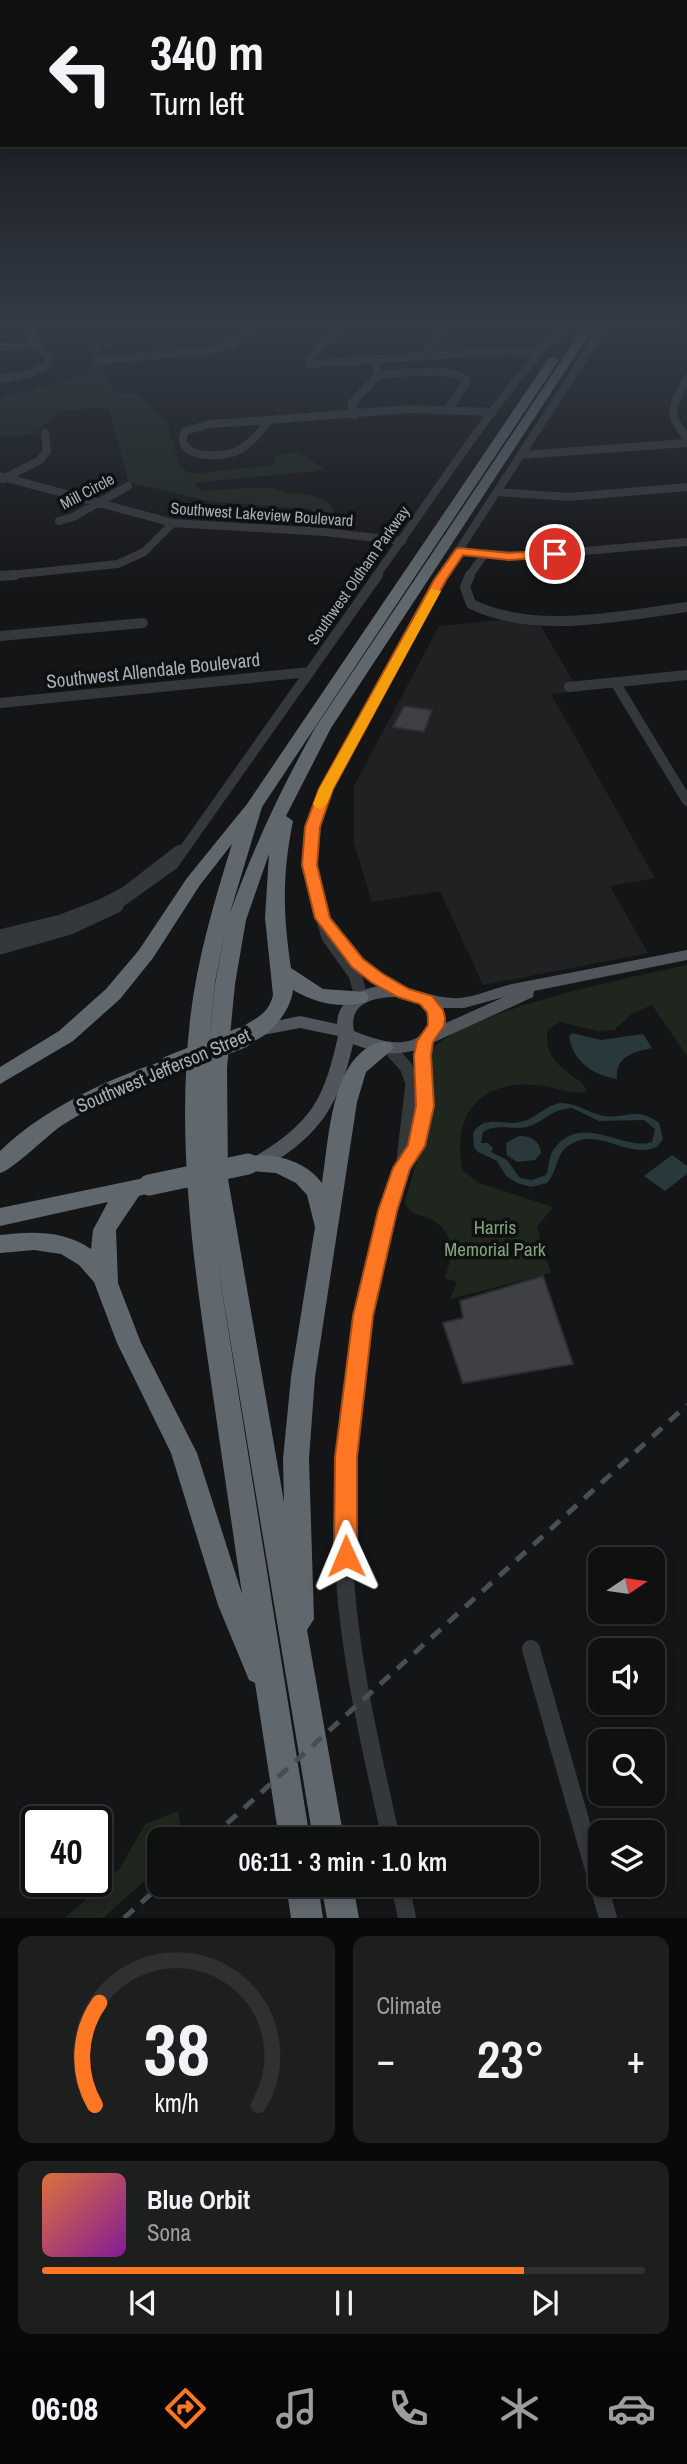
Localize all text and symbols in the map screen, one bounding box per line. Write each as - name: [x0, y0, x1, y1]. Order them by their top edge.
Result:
- text: 340 m: [150, 19, 264, 85]
- icon: left: [35, 28, 126, 119]
- text: Turn left: [150, 82, 244, 125]
- street label: Mill Circle: [56, 468, 118, 514]
- street label: Southwest Lakeview Boulevard: [170, 497, 354, 531]
- street label: Southwest Oldham Parkway: [302, 501, 415, 649]
- pin: [525, 524, 585, 584]
- icon: arrive: [536, 535, 574, 573]
- street label: Southwest Allendale Boulevard: [45, 646, 261, 694]
- street label: Southwest Jefferson Street: [72, 1021, 255, 1118]
- park label: Harris Memorial Park: [444, 1214, 546, 1262]
- position arrow: [309, 1519, 383, 1593]
- north arrow: [588, 1547, 665, 1624]
- map controls: [588, 1547, 665, 1897]
- button: sound: [588, 1638, 665, 1715]
- button: search: [588, 1729, 665, 1806]
- speed limit sign: 40: [21, 1806, 112, 1897]
- button: layers: [588, 1820, 665, 1897]
- text: 06:11 · 3 min · 1.0 km: [239, 1844, 447, 1879]
- text: Climate: [377, 1990, 441, 2021]
- text: 38: [143, 2001, 209, 2099]
- text: 23°: [477, 2024, 545, 2094]
- text: −: [377, 2034, 395, 2085]
- text: +: [627, 2034, 645, 2085]
- text: km/h: [154, 2086, 198, 2120]
- text: Blue Orbit: [147, 2182, 250, 2217]
- text: Sona: [147, 2217, 191, 2248]
- icon: previous: [124, 2284, 162, 2322]
- icon: pause: [325, 2284, 363, 2322]
- icon: next: [526, 2284, 564, 2322]
- icon: directions: [161, 2384, 210, 2433]
- icon: music: [272, 2384, 321, 2433]
- icon: phone: [384, 2384, 433, 2433]
- icon: climate: [495, 2384, 544, 2433]
- icon: car: [607, 2384, 656, 2433]
- text: 06:08: [31, 2387, 98, 2430]

